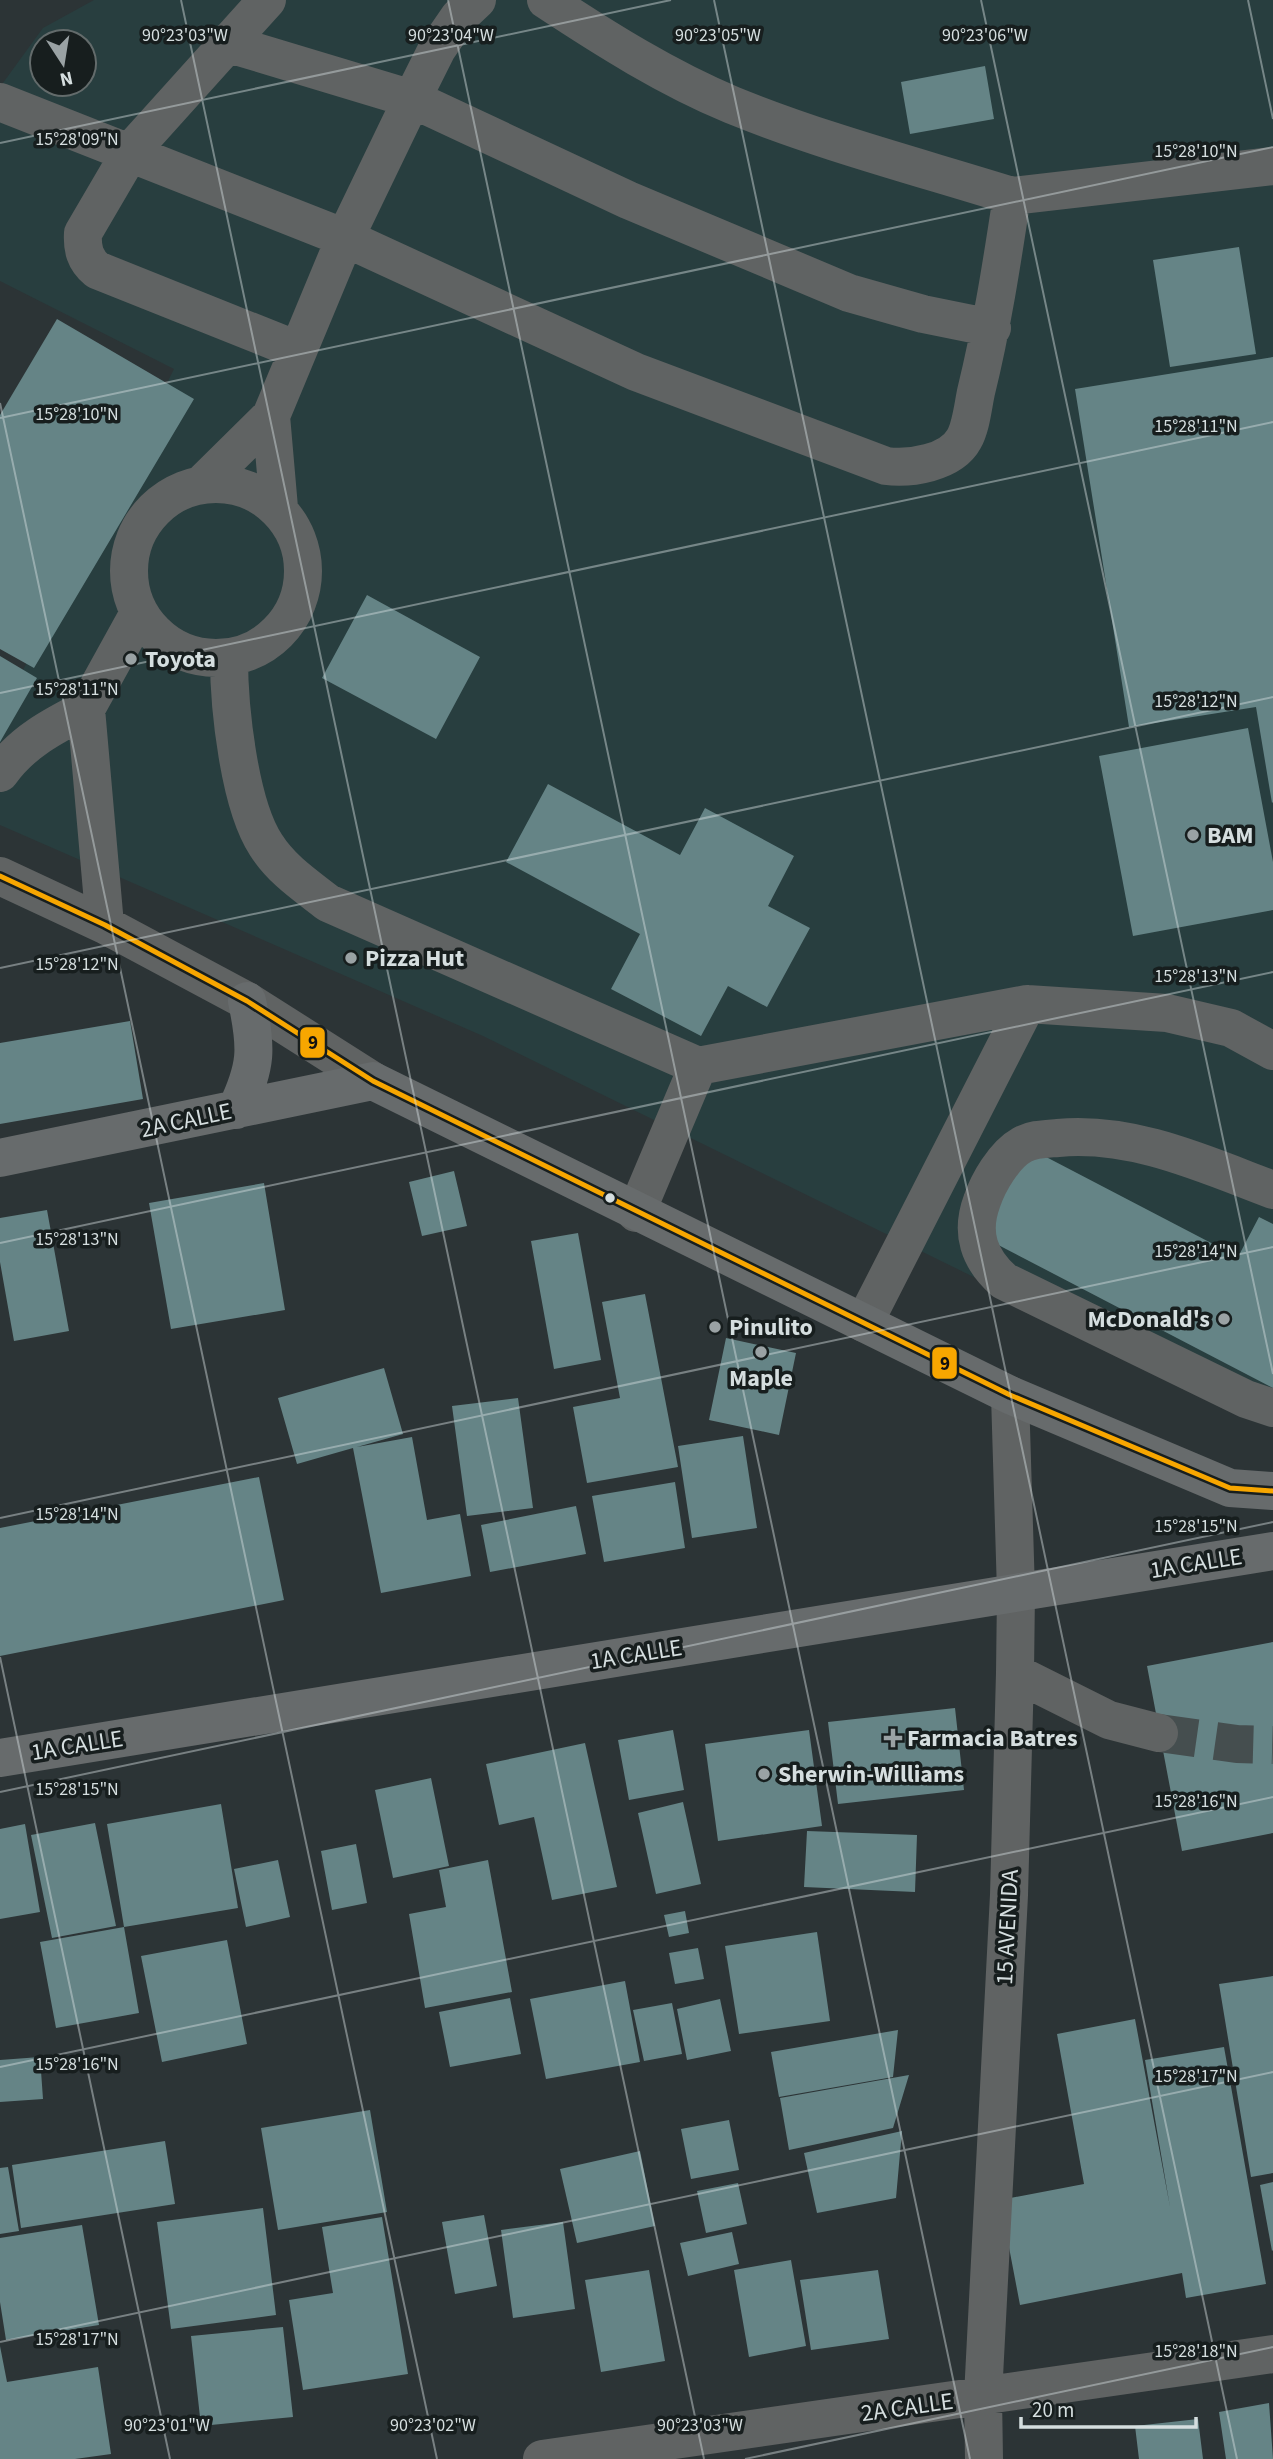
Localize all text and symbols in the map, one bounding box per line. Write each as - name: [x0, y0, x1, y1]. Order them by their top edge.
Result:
- text: 90°23'03"W: [142, 23, 228, 48]
- text: 90°23'04"W: [408, 23, 494, 48]
- text: 90°23'05"W: [675, 23, 761, 48]
- text: 90°23'06"W: [942, 23, 1028, 48]
- north arrow: [28, 28, 98, 98]
- text: N: [57, 64, 75, 93]
- text: 15°28'09"N: [35, 127, 119, 152]
- text: 15°28'10"N: [1154, 139, 1238, 164]
- text: 15°28'10"N: [35, 402, 119, 427]
- text: 15°28'11"N: [1154, 414, 1238, 439]
- place label: Toyota: [145, 642, 216, 677]
- marker: Toyota: [123, 651, 139, 667]
- text: 15°28'11"N: [35, 677, 119, 702]
- text: 15°28'12"N: [1154, 689, 1238, 714]
- place label: BAM: [1207, 818, 1254, 853]
- marker: BAM: [1185, 827, 1201, 843]
- place label: Pizza Hut: [365, 941, 464, 976]
- marker: Pizza Hut: [343, 950, 359, 966]
- text: 15°28'12"N: [35, 952, 119, 977]
- text: 15°28'13"N: [1154, 964, 1238, 989]
- line badge: 9: [299, 1026, 326, 1059]
- text: 9: [308, 1030, 318, 1057]
- street label: 2A CALLE: [137, 1094, 235, 1147]
- unlabelled marker: [603, 1191, 617, 1205]
- text: 15°28'13"N: [35, 1227, 119, 1252]
- text: 15°28'14"N: [1154, 1239, 1238, 1264]
- place label: McDonald's: [1088, 1302, 1210, 1337]
- place label: Pinulito: [729, 1310, 813, 1345]
- marker: McDonald's: [1216, 1311, 1232, 1327]
- marker: Pinulito: [707, 1319, 723, 1335]
- marker: Maple: [753, 1344, 769, 1360]
- line badge: 9: [931, 1346, 958, 1380]
- text: 9: [940, 1351, 950, 1378]
- place label: Maple: [729, 1361, 793, 1396]
- text: 15°28'14"N: [35, 1502, 119, 1527]
- text: 15°28'15"N: [1154, 1514, 1238, 1539]
- street label: 1A CALLE: [1148, 1539, 1244, 1588]
- street label: 1A CALLE: [588, 1630, 684, 1679]
- street label: 1A CALLE: [29, 1721, 125, 1770]
- place label: Farmacia Batres: [907, 1721, 1078, 1756]
- marker: Farmacia Batres: [885, 1730, 901, 1746]
- place label: Sherwin-Williams: [778, 1757, 964, 1792]
- marker: Sherwin-Williams: [756, 1766, 772, 1782]
- text: 15°28'15"N: [35, 1777, 119, 1802]
- text: 15°28'16"N: [1154, 1789, 1238, 1814]
- street label: 15 AVENIDA: [987, 1868, 1028, 1986]
- text: 15°28'16"N: [35, 2052, 119, 2077]
- text: 15°28'17"N: [1154, 2064, 1238, 2089]
- text: 15°28'17"N: [35, 2327, 119, 2352]
- text: 15°28'18"N: [1154, 2339, 1238, 2364]
- street label: 2A CALLE: [859, 2384, 955, 2431]
- scale bar: [1021, 2386, 1196, 2430]
- text: 20 m: [1032, 2395, 1074, 2425]
- text: 90°23'01"W: [124, 2413, 210, 2438]
- text: 90°23'02"W: [390, 2413, 476, 2438]
- text: 90°23'03"W: [657, 2413, 743, 2438]

